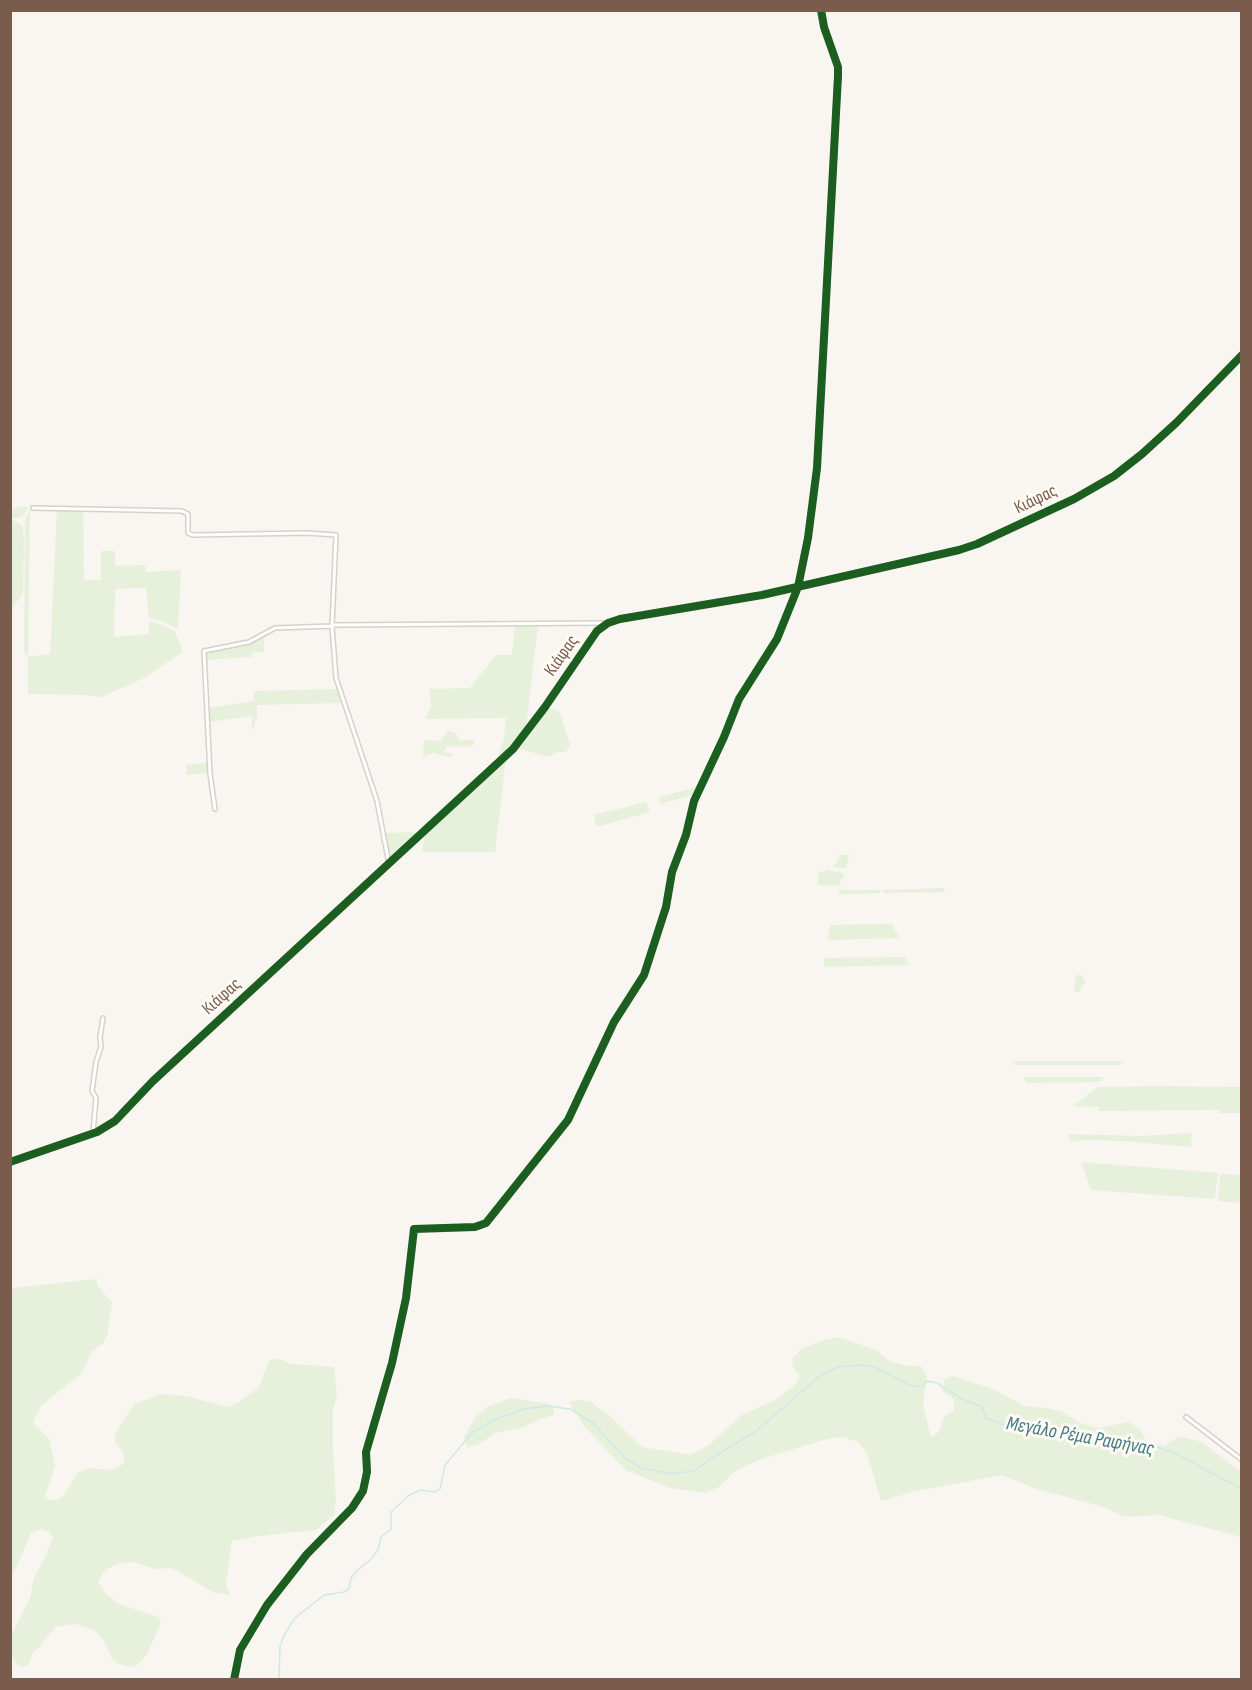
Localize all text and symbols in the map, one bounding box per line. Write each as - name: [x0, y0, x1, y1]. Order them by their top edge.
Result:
- street label: Κιάφας: [1011, 480, 1061, 520]
- street label: Κιάφας: [540, 631, 584, 681]
- street label: Κιάφας: [198, 974, 246, 1020]
- water label: Μεγάλο Ρέμα Ραφήνας: [1004, 1412, 1156, 1462]

